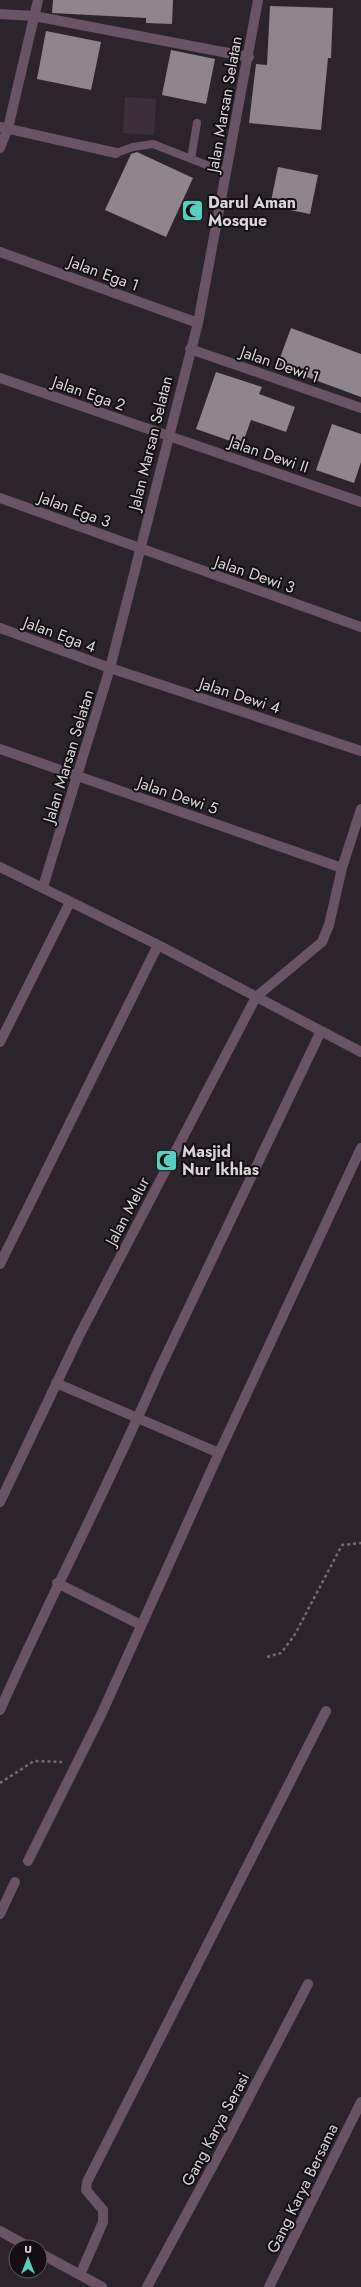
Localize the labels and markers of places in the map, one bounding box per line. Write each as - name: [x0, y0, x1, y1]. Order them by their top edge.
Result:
- place label: Darul Aman Mosque: [208, 191, 296, 232]
- mosque icon: Darul Aman Mosque: [179, 198, 205, 224]
- place label: Masjid Nur Ikhlas: [182, 1140, 259, 1181]
- mosque icon: Masjid Nur Ikhlas: [153, 1147, 179, 1173]

